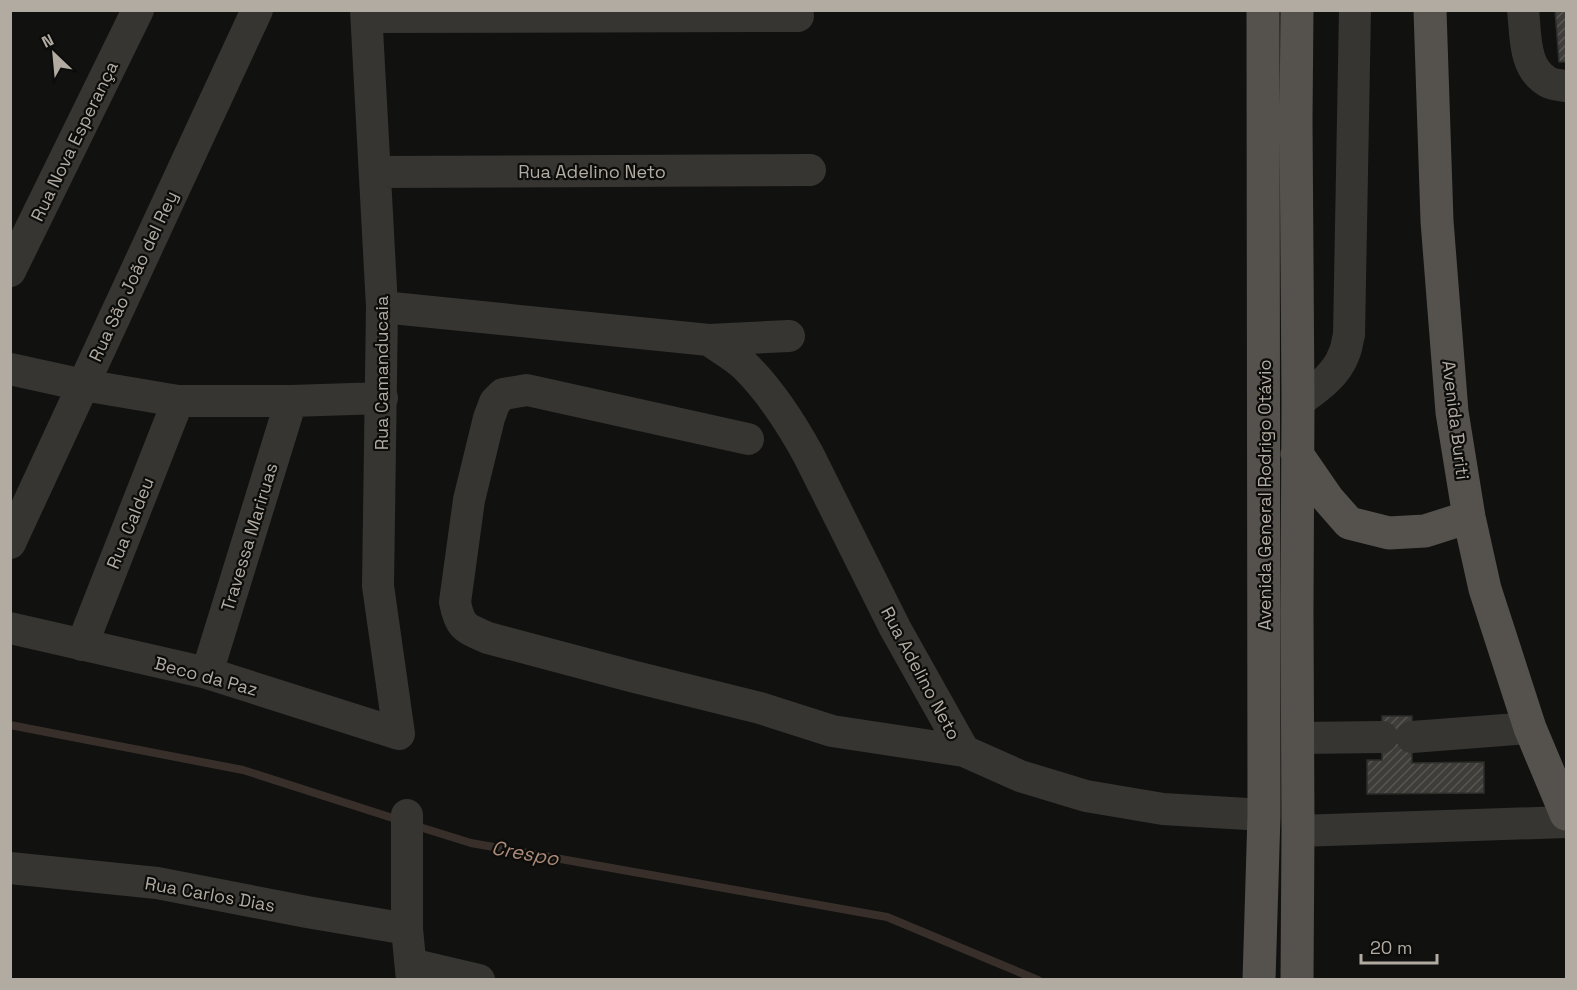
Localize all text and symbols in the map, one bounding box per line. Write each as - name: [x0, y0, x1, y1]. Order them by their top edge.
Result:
- north arrow: [24, 24, 84, 84]
- text: N: [38, 29, 57, 53]
- street label: Rua Nova Esperança: [25, 57, 123, 225]
- street label: Rua Adelino Neto: [518, 160, 666, 183]
- street label: Rua São João del Rey: [83, 187, 183, 365]
- street label: Rua Camanducaia: [370, 296, 393, 450]
- street label: Avenida General Rodrigo Otávio: [1253, 359, 1276, 631]
- street label: Avenida Buriti: [1437, 359, 1475, 481]
- street label: Travessa Mariruas: [215, 460, 283, 614]
- street label: Rua Caldeu: [101, 474, 159, 572]
- street label: Rua Adelino Neto: [876, 602, 966, 744]
- street label: Beco da Paz: [152, 651, 260, 701]
- water label: Crespo: [489, 834, 561, 872]
- street label: Rua Carlos Dias: [143, 871, 277, 917]
- scale bar: [1361, 927, 1438, 965]
- text: 20 m: [1370, 936, 1413, 959]

